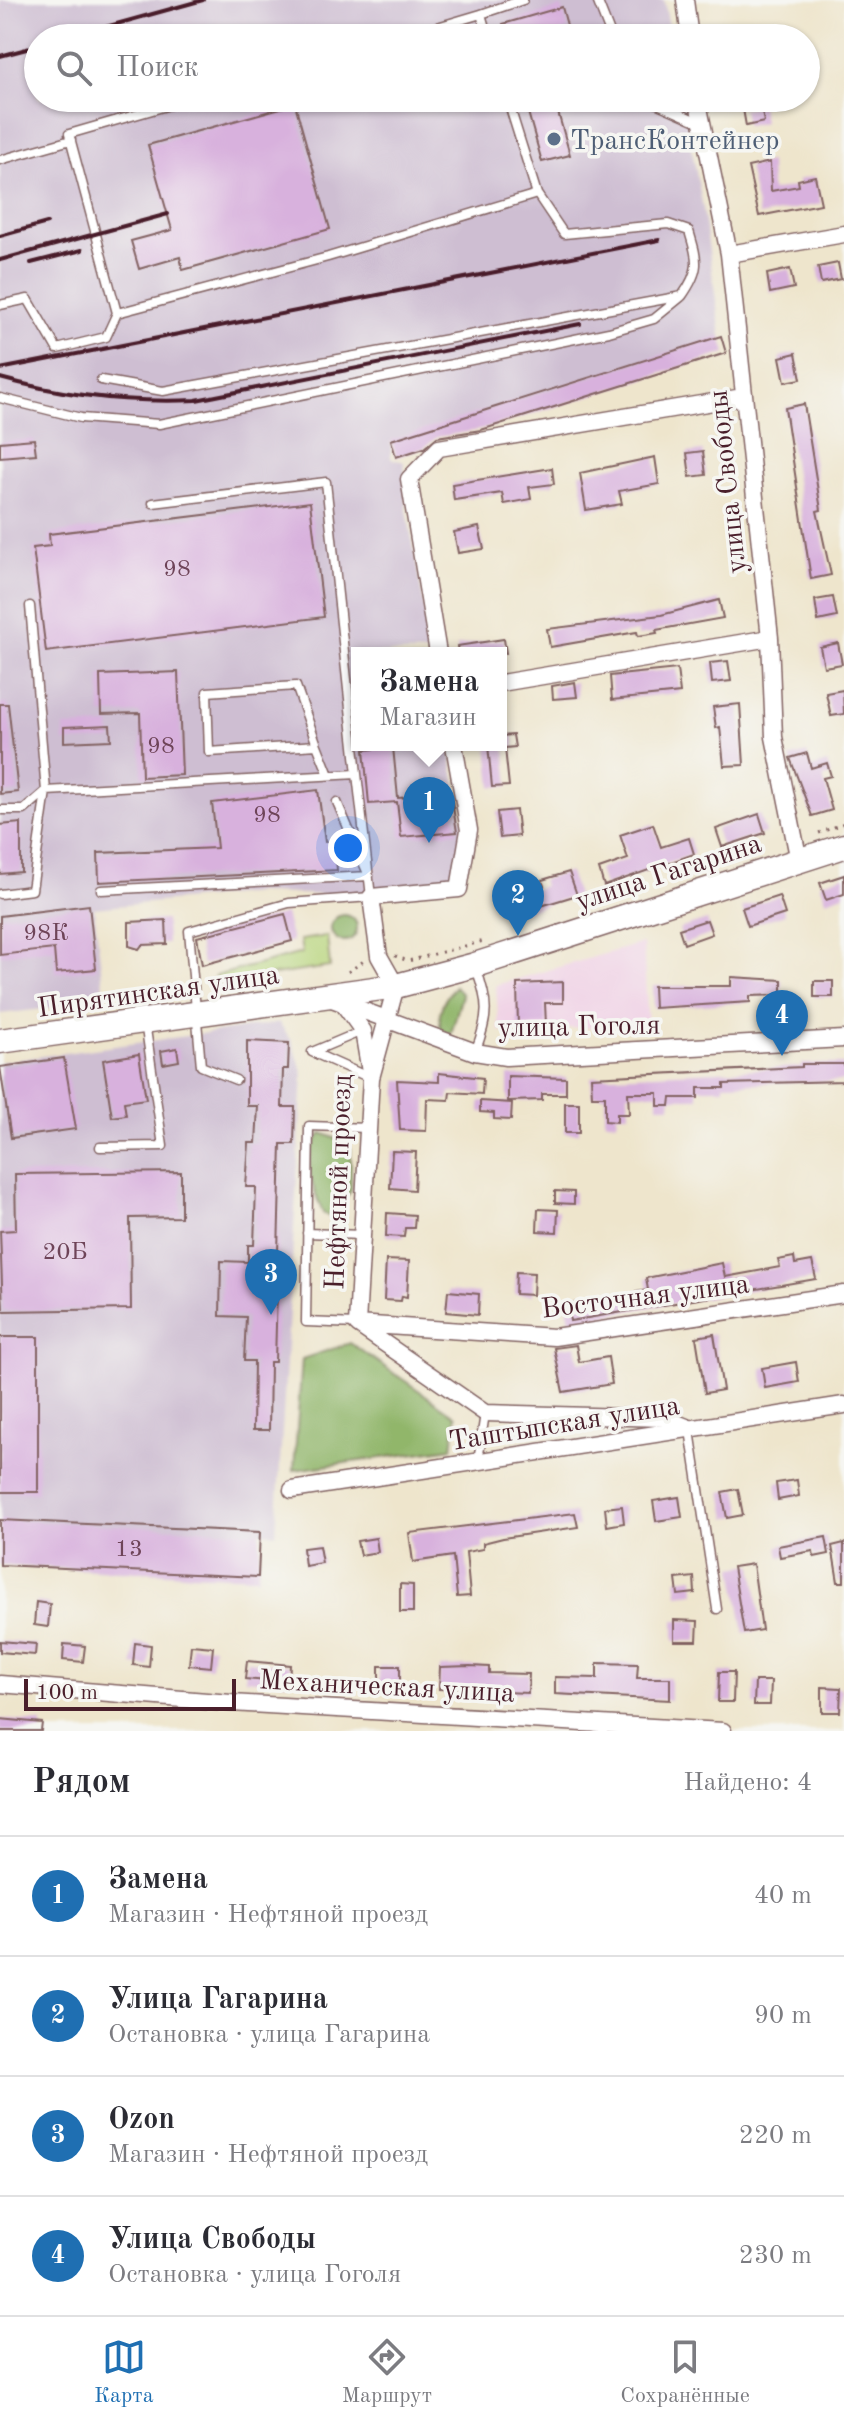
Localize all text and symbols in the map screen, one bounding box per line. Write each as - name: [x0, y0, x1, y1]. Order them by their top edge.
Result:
- search box: [24, 24, 820, 112]
- icon: search: [52, 46, 96, 90]
- text: Поиск: [116, 53, 199, 83]
- place label: ТрансКонтейнер: [570, 128, 779, 156]
- marker: ТрансКонтейнер: [545, 130, 563, 148]
- street label: улица Свободы: [705, 388, 753, 575]
- house number: 98: [163, 558, 191, 582]
- popup: [351, 647, 507, 751]
- text: Замена: [379, 668, 479, 698]
- text: Магазин: [379, 705, 477, 731]
- house number: 98: [147, 735, 175, 759]
- pin: 1: [403, 777, 455, 843]
- house number: 98: [253, 804, 281, 828]
- your location: [328, 828, 368, 868]
- street label: улица Гагарина: [572, 831, 766, 917]
- pin: 2: [492, 870, 544, 936]
- house number: 98К: [23, 922, 69, 946]
- street label: Пирятинская улица: [36, 962, 281, 1024]
- pin: 4: [756, 990, 808, 1056]
- street label: улица Гоголя: [497, 1013, 661, 1043]
- street label: Нефтяной проезд: [322, 1073, 358, 1290]
- house number: 20Б: [43, 1241, 87, 1265]
- pin: 3: [245, 1249, 297, 1315]
- street label: Восточная улица: [540, 1271, 751, 1325]
- street label: Таштыпская улица: [447, 1393, 682, 1457]
- house number: 13: [115, 1538, 143, 1562]
- street label: Механическая улица: [258, 1667, 516, 1709]
- scale bar: [24, 1675, 236, 1711]
- text: 100 m: [36, 1682, 98, 1704]
- text: Рядом: [32, 1766, 131, 1800]
- text: Найдено: 4: [683, 1770, 812, 1796]
- text: Замена: [108, 1865, 208, 1895]
- text: 1: [50, 1883, 66, 1909]
- text: 40 m: [754, 1883, 812, 1909]
- text: Магазин · Нефтяной проезд: [108, 1902, 428, 1928]
- text: Улица Гагарина: [108, 1985, 328, 2015]
- text: 2: [50, 2003, 66, 2029]
- text: 90 m: [754, 2003, 812, 2029]
- text: Остановка · улица Гагарина: [108, 2022, 430, 2048]
- text: Ozon: [108, 2105, 175, 2135]
- text: 3: [50, 2123, 66, 2149]
- text: 220 m: [739, 2123, 812, 2149]
- text: Магазин · Нефтяной проезд: [108, 2142, 428, 2168]
- text: Улица Свободы: [108, 2225, 316, 2255]
- text: 4: [50, 2243, 66, 2269]
- text: 230 m: [739, 2243, 812, 2269]
- text: Остановка · улица Гоголя: [108, 2262, 401, 2288]
- tab: Карта: [94, 2335, 154, 2410]
- tab: Маршрут: [342, 2335, 432, 2410]
- tab: Сохранённые: [620, 2335, 750, 2410]

